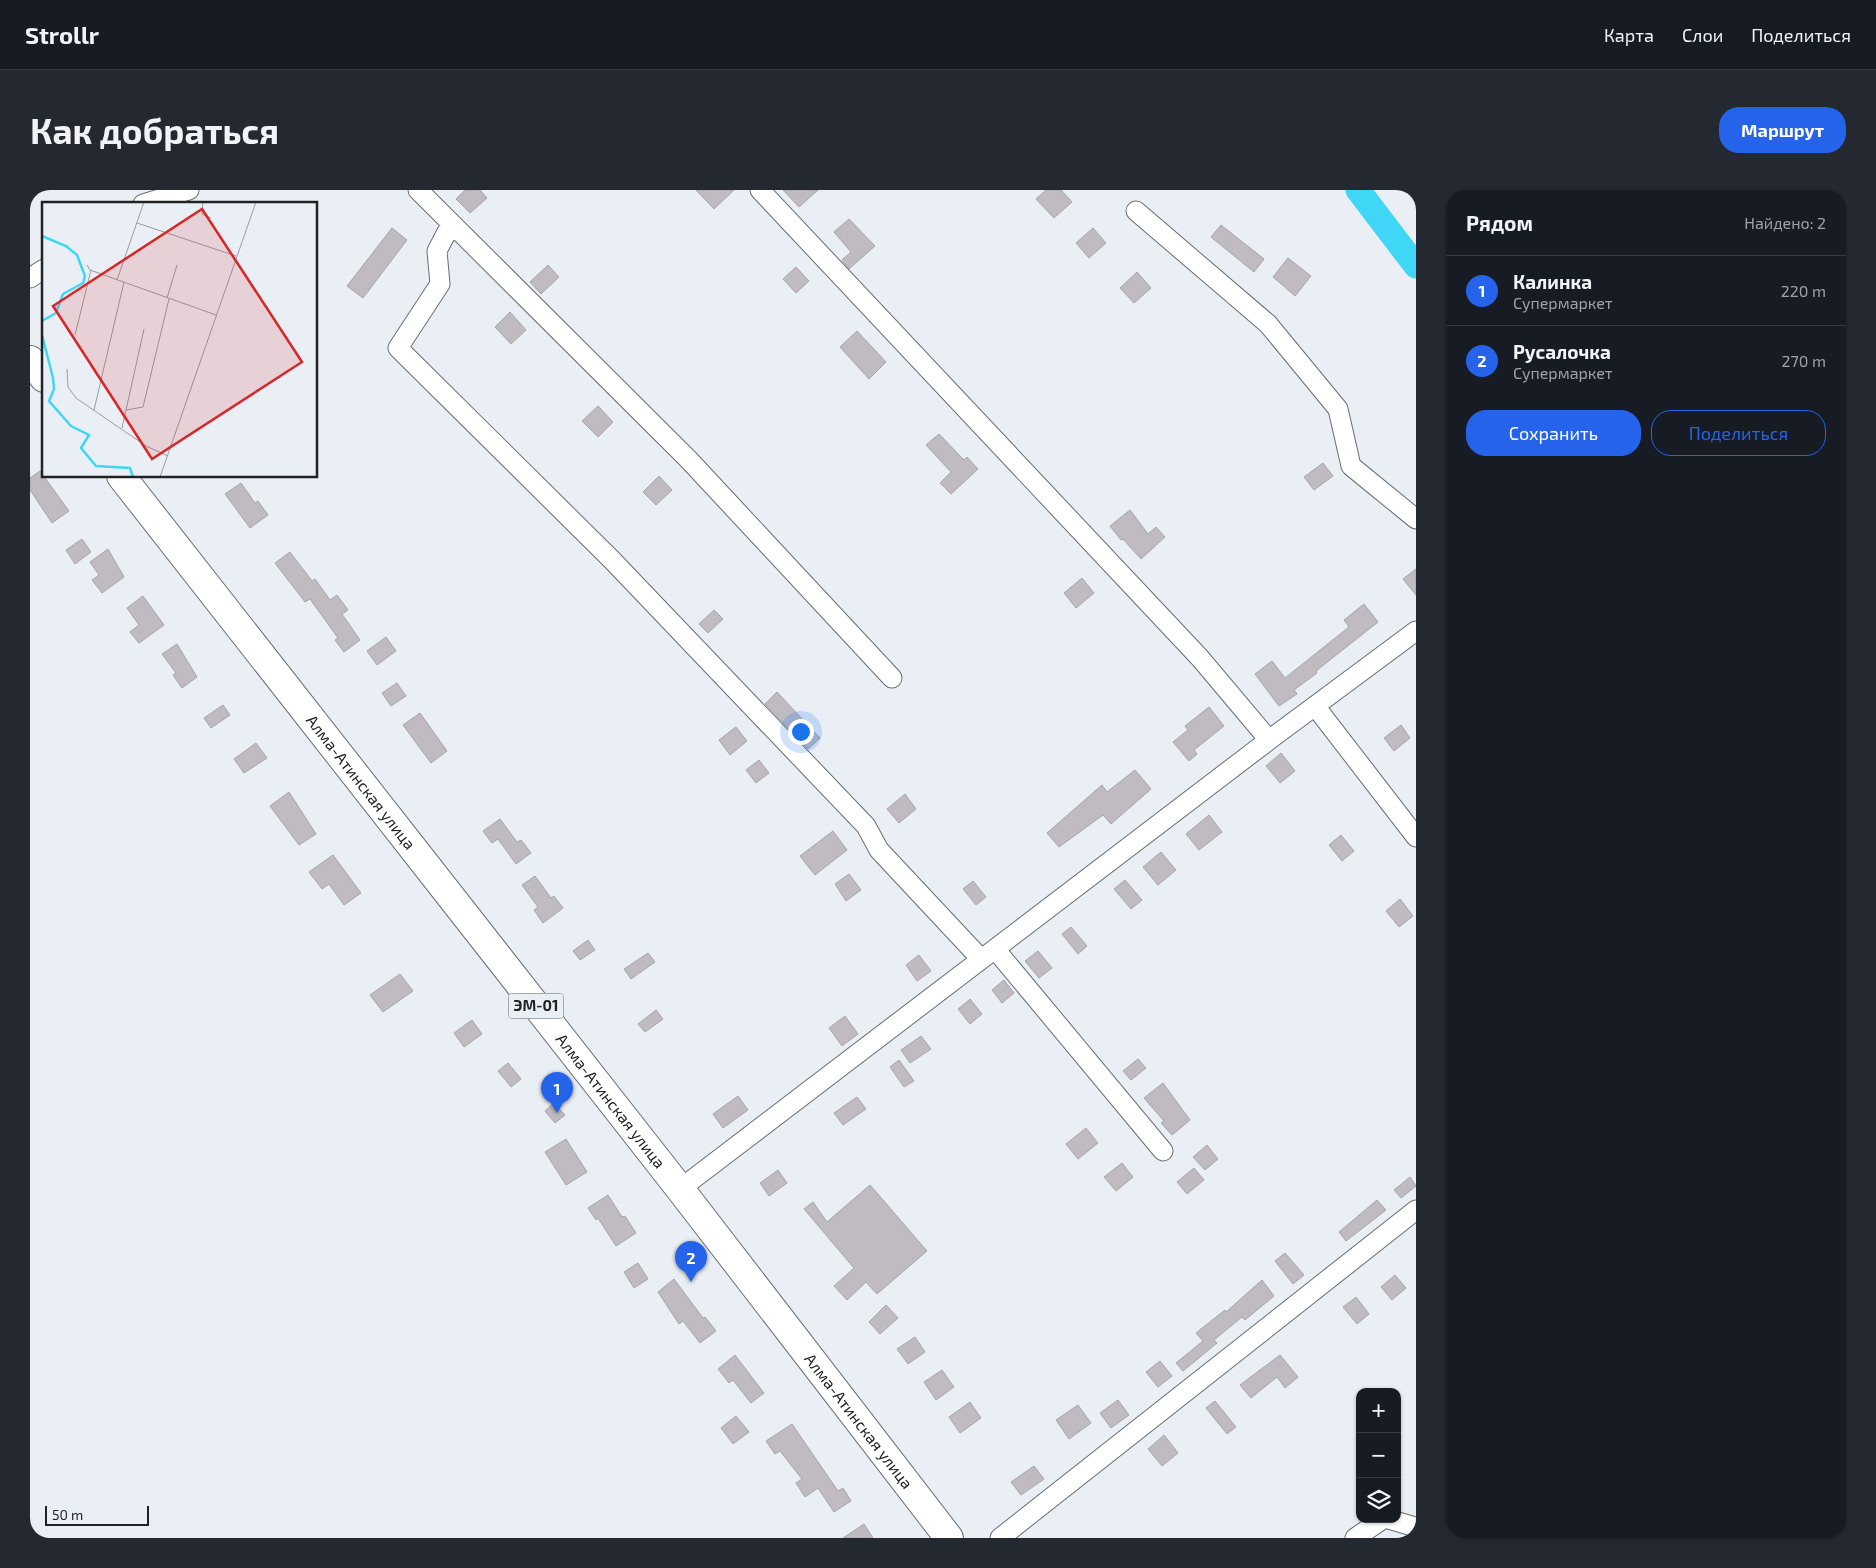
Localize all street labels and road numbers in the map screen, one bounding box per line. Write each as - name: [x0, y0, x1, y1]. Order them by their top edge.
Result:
- street label: Алма-Атинская улица: [303, 711, 420, 853]
- road number: ЭМ-01: [508, 994, 564, 1018]
- street label: Алма-Атинская улица: [553, 1029, 670, 1172]
- street label: Алма-Атинская улица: [801, 1349, 917, 1492]

